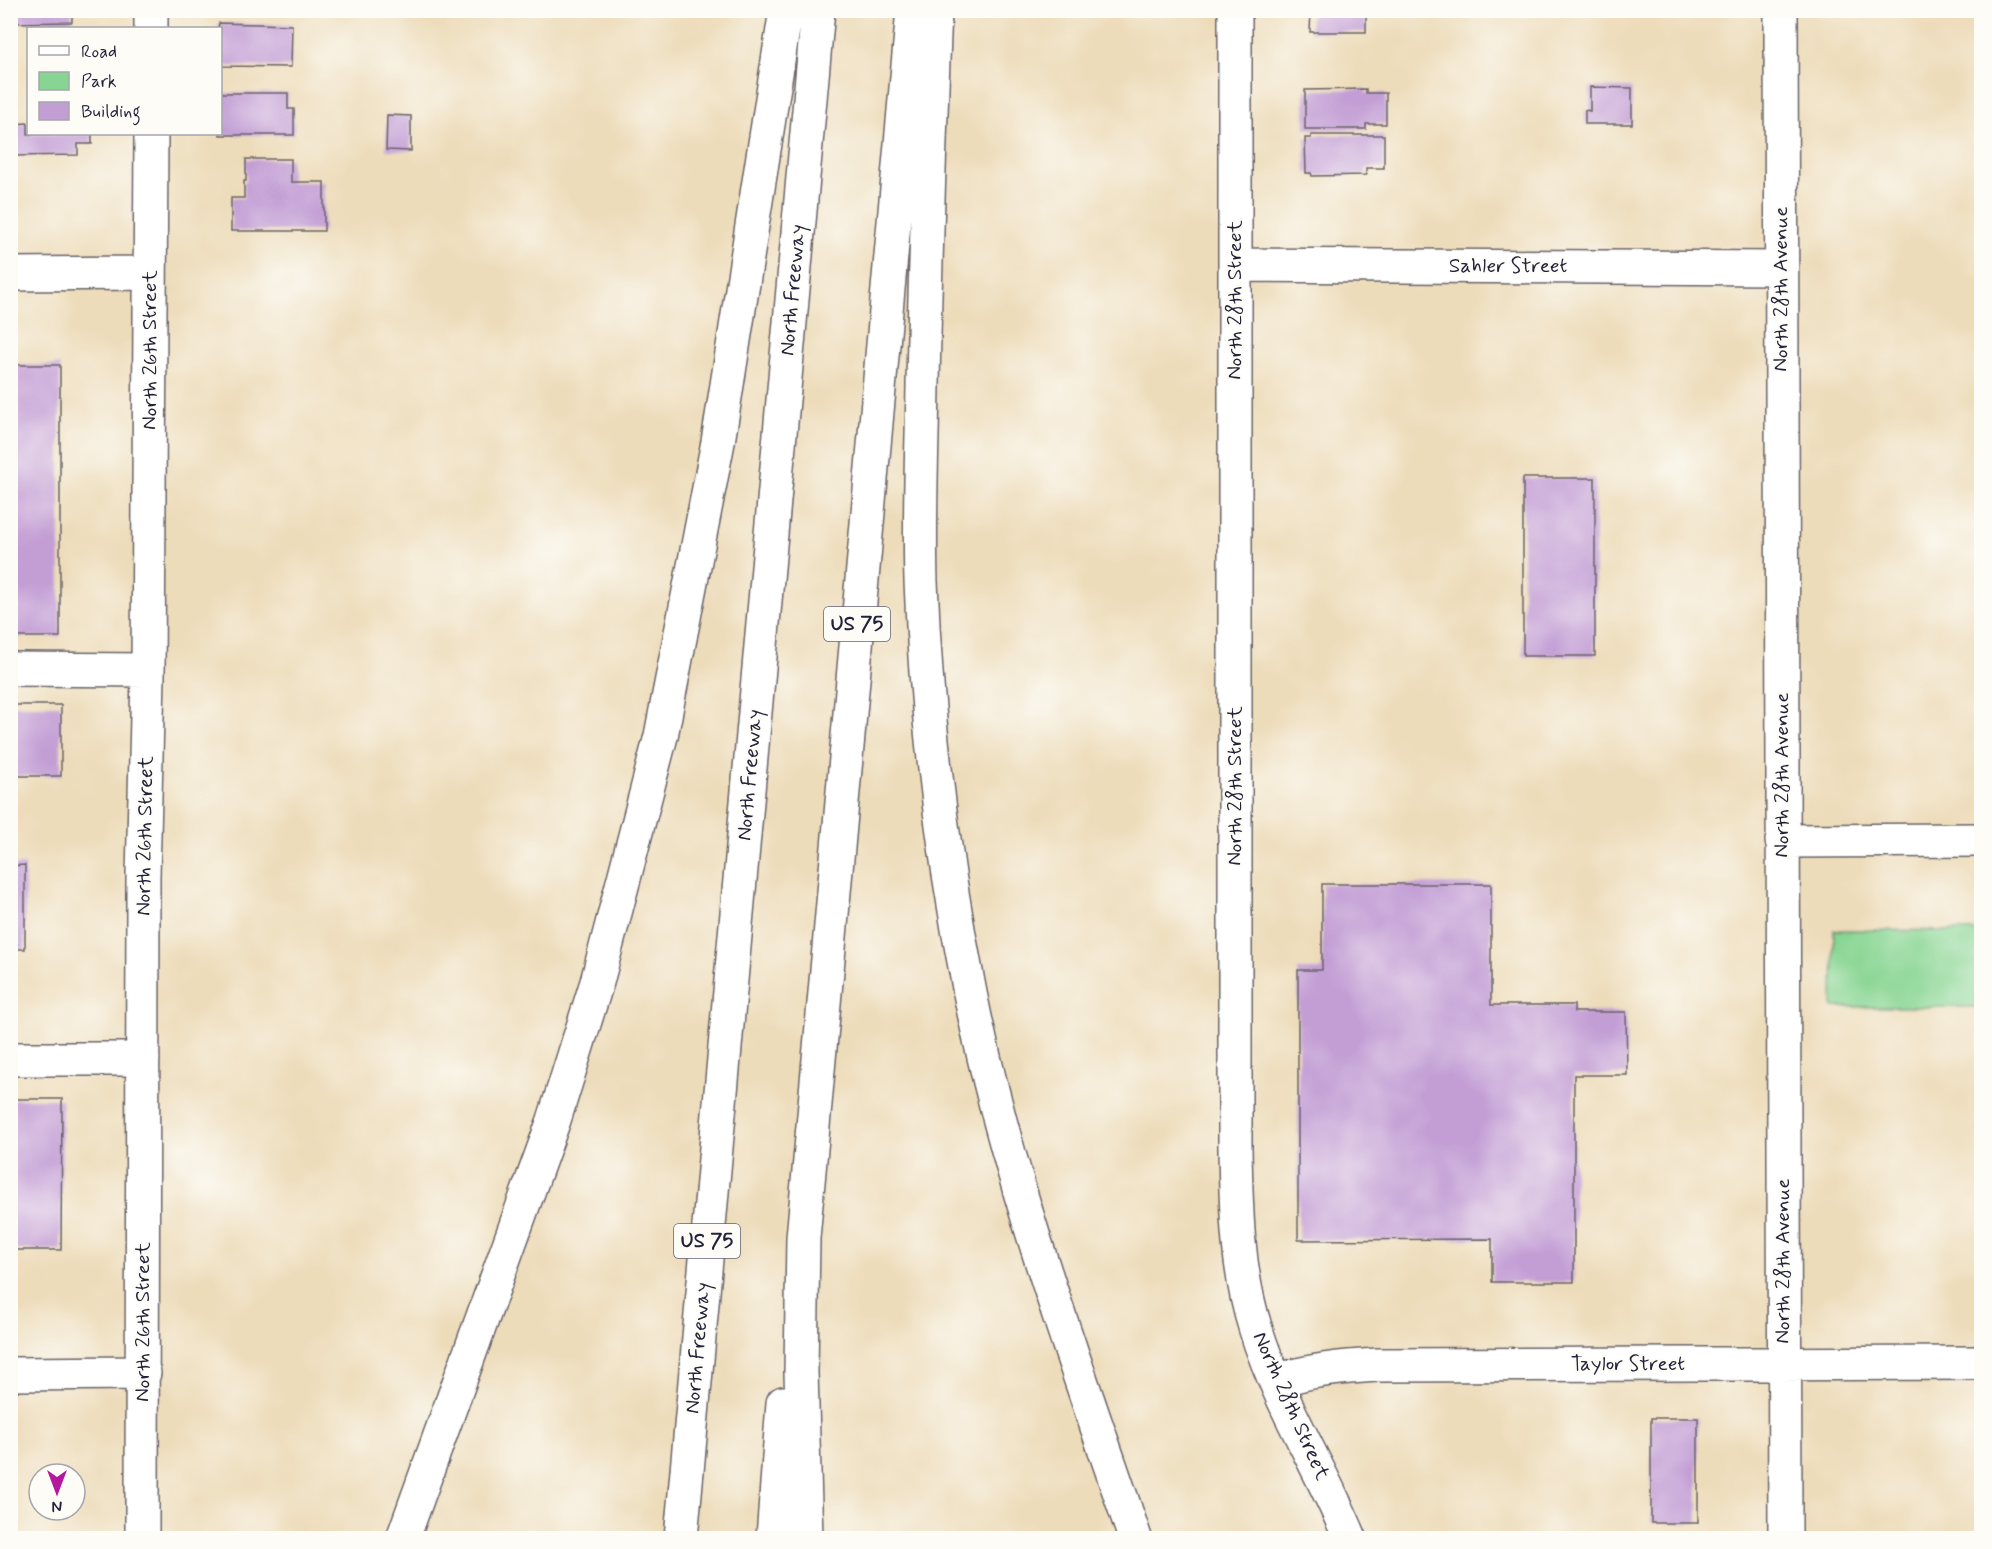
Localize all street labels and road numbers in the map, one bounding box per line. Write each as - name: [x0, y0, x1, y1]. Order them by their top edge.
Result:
- street label: North 28th Avenue: [1767, 206, 1795, 372]
- street label: North 28th Street: [1221, 220, 1249, 380]
- street label: North Freeway: [773, 223, 813, 357]
- street label: Sahler Street: [1449, 252, 1568, 280]
- street label: North 26th Street: [136, 269, 164, 430]
- road number: US 75: [824, 607, 890, 641]
- street label: North 28th Avenue: [1768, 692, 1796, 858]
- street label: North 28th Street: [1221, 706, 1249, 866]
- street label: North Freeway: [730, 708, 770, 842]
- street label: North 26th Street: [130, 755, 160, 916]
- street label: North 28th Avenue: [1769, 1178, 1797, 1344]
- road number: US 75: [674, 1224, 740, 1258]
- street label: North 26th Street: [129, 1241, 157, 1402]
- street label: North Freeway: [678, 1281, 718, 1415]
- street label: North 28th Street: [1246, 1327, 1337, 1485]
- street label: Taylor Street: [1571, 1350, 1685, 1378]

